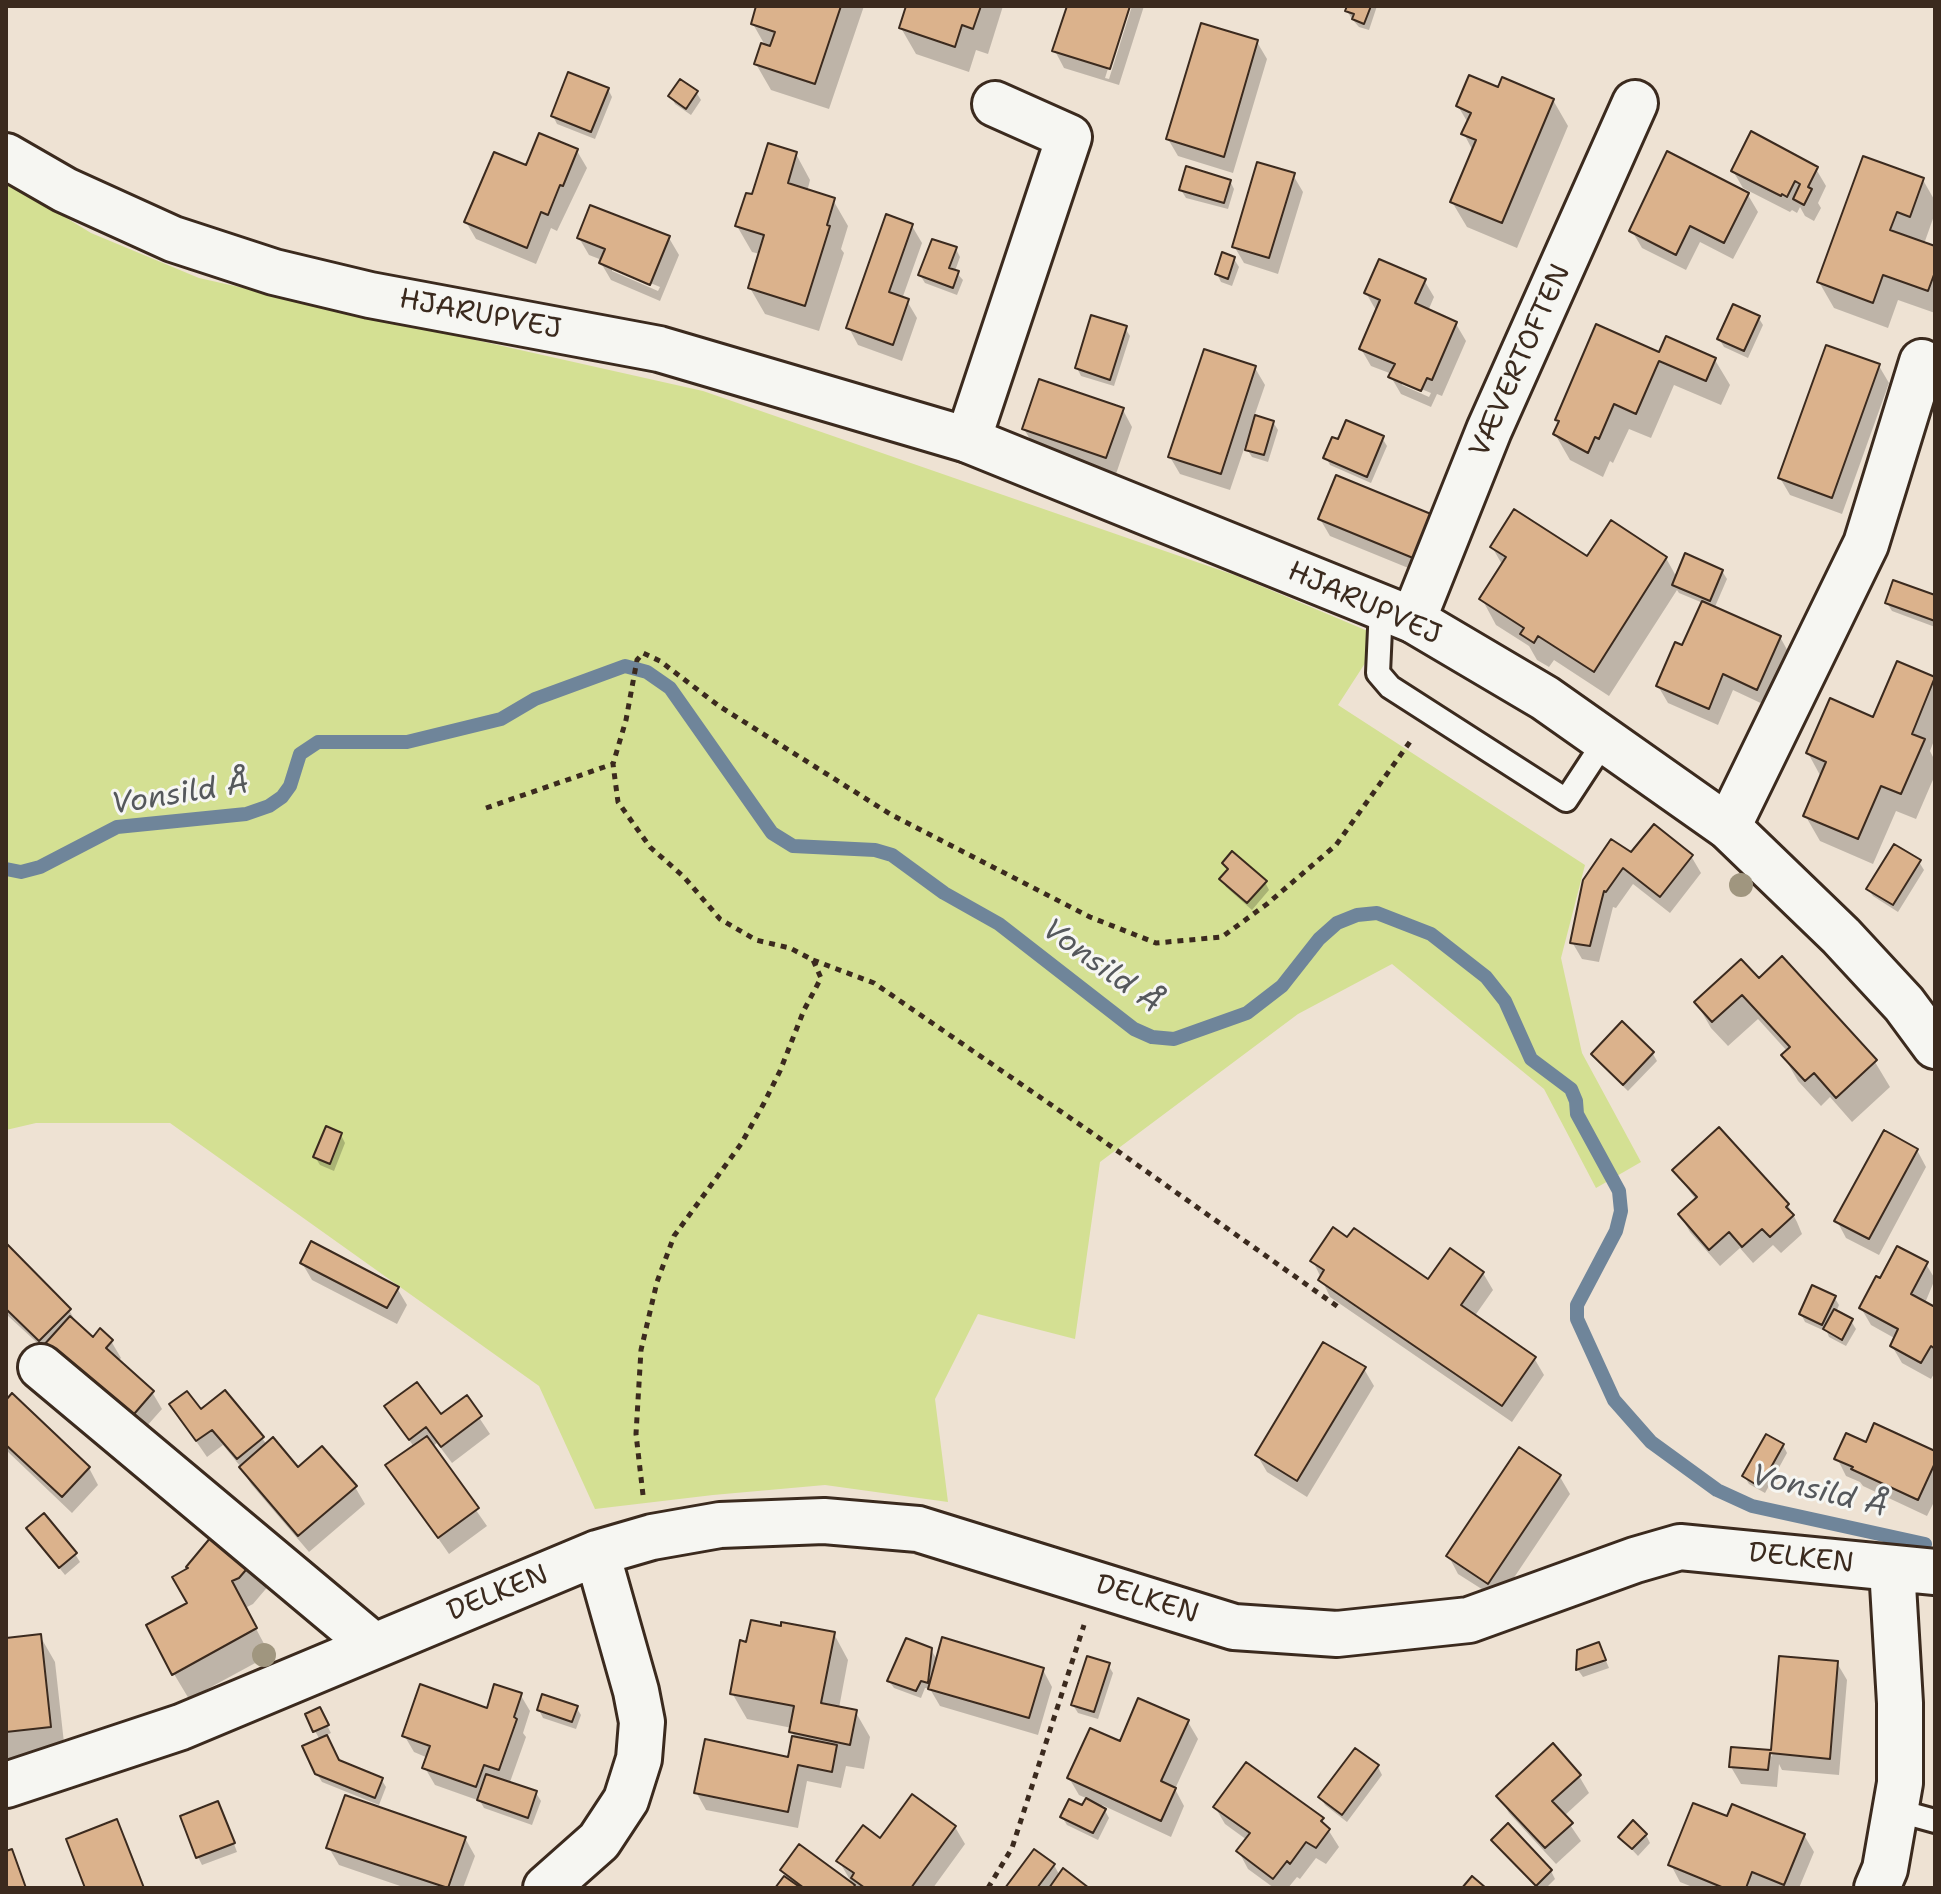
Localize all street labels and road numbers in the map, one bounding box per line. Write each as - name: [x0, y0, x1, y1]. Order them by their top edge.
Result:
- street label: VÆVERTOFTEN: [1463, 259, 1579, 463]
- street label: HJARUPVEJ: [396, 283, 564, 347]
- street label: HJARUPVEJ: [1282, 555, 1446, 653]
- street label: DELKEN: [1747, 1537, 1855, 1581]
- street label: DELKEN: [443, 1559, 553, 1629]
- street label: DELKEN: [1092, 1568, 1202, 1632]

